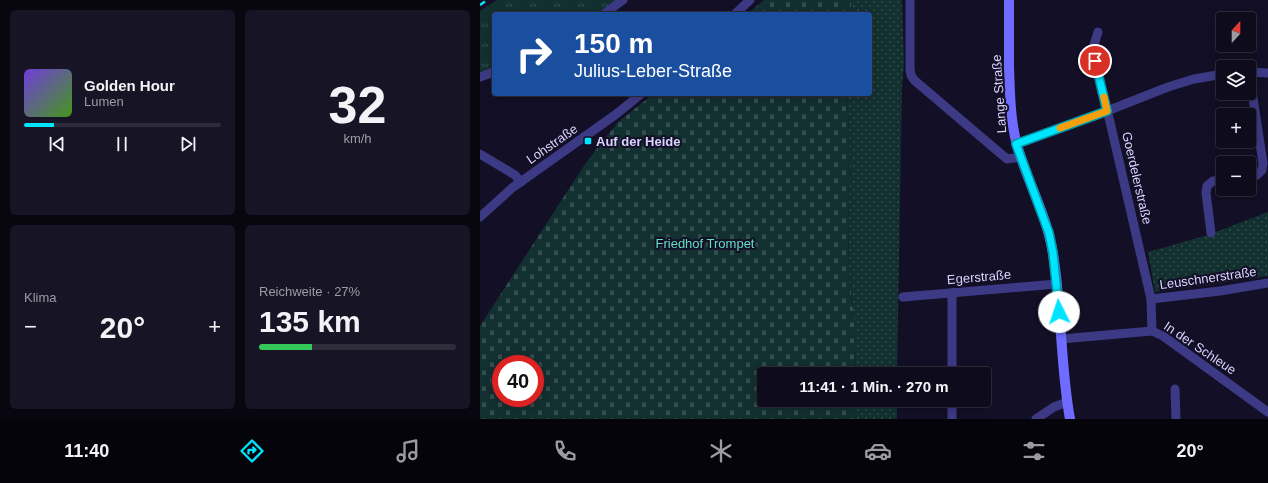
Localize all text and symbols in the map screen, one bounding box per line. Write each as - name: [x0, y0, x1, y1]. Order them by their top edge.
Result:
- north arrow: [1216, 12, 1256, 52]
- map controls: [1216, 12, 1256, 196]
- icon: right: [508, 28, 560, 80]
- text: 150 m: [574, 28, 653, 59]
- pin: [1078, 44, 1112, 78]
- icon: arrive: [1084, 50, 1106, 72]
- street label: Lange Straße: [989, 54, 1009, 134]
- button: layers: [1216, 60, 1256, 100]
- text: Julius-Leber-Straße: [574, 61, 732, 81]
- text: 32: [329, 76, 386, 134]
- text: Golden Hour: [84, 77, 175, 94]
- text: Lumen: [84, 94, 124, 109]
- button: +: [1216, 108, 1256, 148]
- street label: Lohstraße: [524, 121, 580, 167]
- street label: Goerdelerstraße: [1119, 130, 1155, 226]
- text: km/h: [343, 131, 372, 146]
- icon: previous: [46, 133, 68, 155]
- icon: pause: [111, 133, 133, 155]
- icon: next: [177, 133, 199, 155]
- place label: Auf der Heide: [596, 134, 681, 149]
- marker: Auf der Heide: [583, 136, 593, 146]
- button: −: [1216, 156, 1256, 196]
- park label: Friedhof Trompet: [656, 236, 755, 251]
- street label: Leuschnerstraße: [1159, 264, 1257, 292]
- street label: Egerstraße: [946, 267, 1012, 287]
- text: Reichweite · 27%: [259, 284, 360, 299]
- text: Klima: [24, 290, 57, 305]
- position arrow: [1038, 291, 1080, 333]
- text: 135 km: [259, 305, 361, 338]
- text: 20°: [100, 311, 145, 344]
- text: −: [24, 314, 37, 339]
- text: +: [208, 314, 221, 339]
- street label: In der Schleue: [1161, 318, 1239, 378]
- speed limit sign: 40: [492, 355, 544, 407]
- text: 11:41 · 1 Min. · 270 m: [799, 378, 949, 395]
- icon: directions: [238, 437, 266, 465]
- icon: music: [394, 437, 422, 465]
- icon: phone: [551, 437, 579, 465]
- icon: climate: [707, 437, 735, 465]
- icon: car: [864, 437, 892, 465]
- icon: filters: [1020, 437, 1048, 465]
- text: 11:40: [64, 441, 109, 461]
- text: 20°: [1176, 441, 1204, 461]

